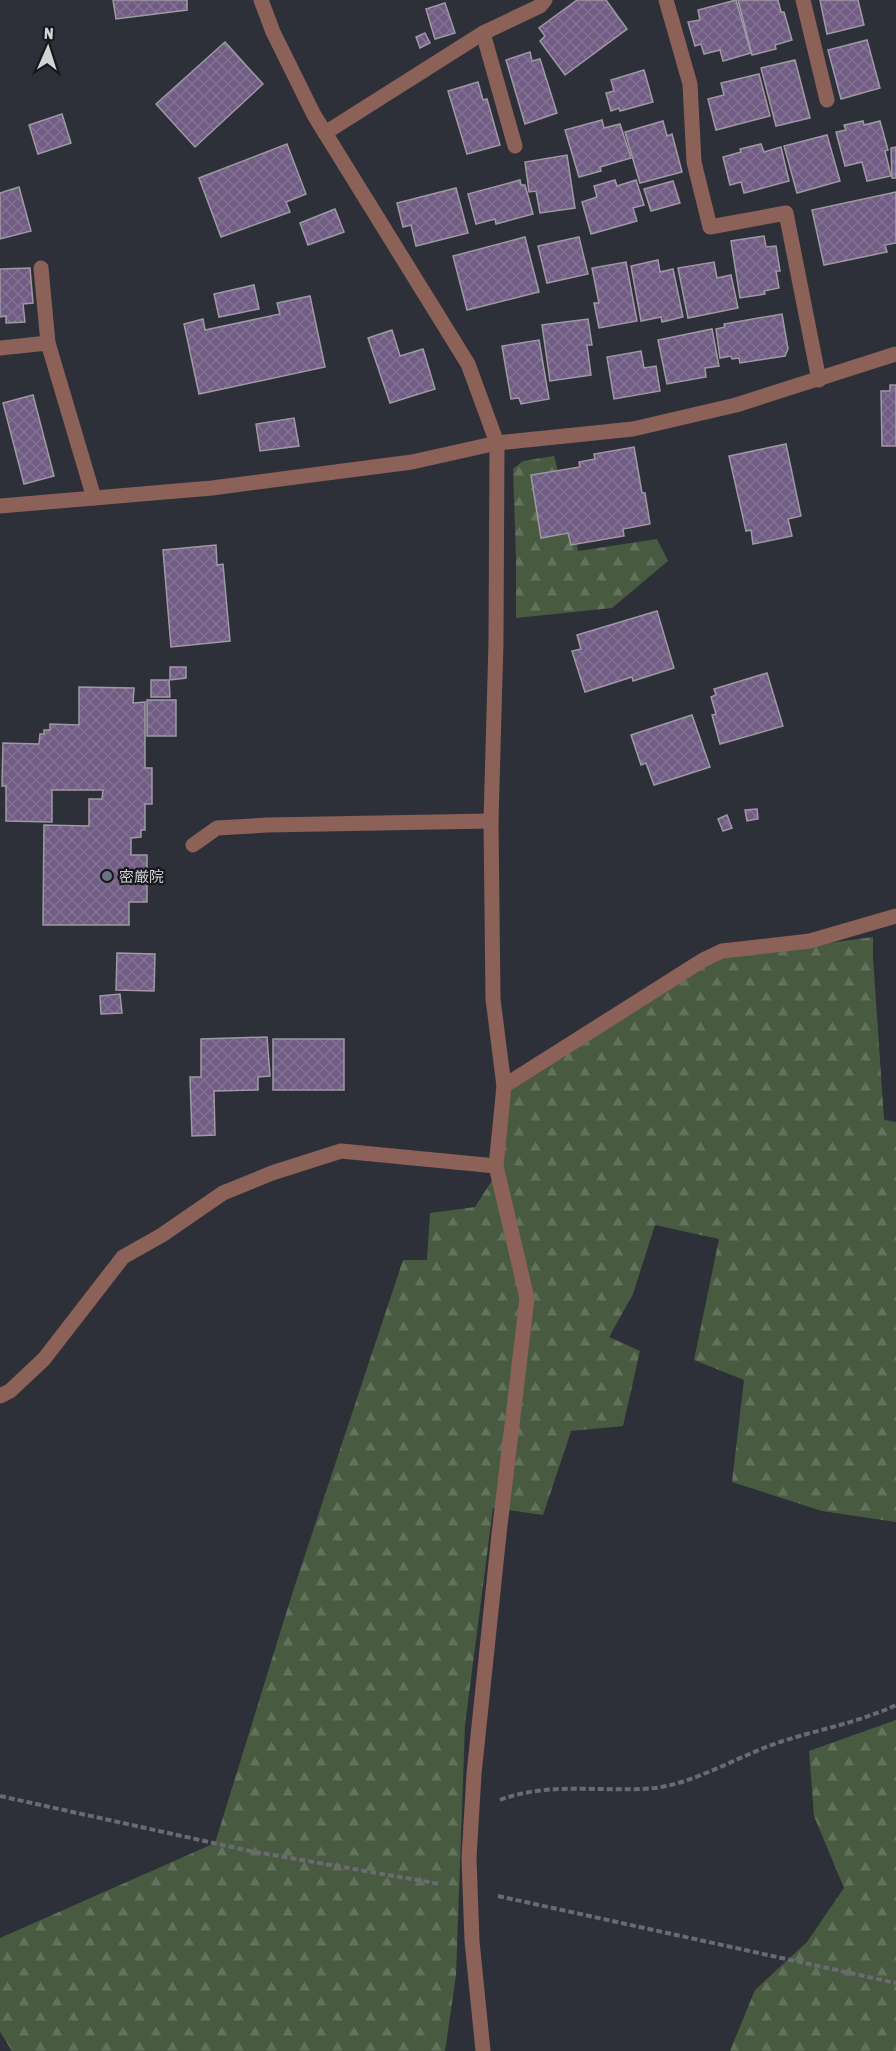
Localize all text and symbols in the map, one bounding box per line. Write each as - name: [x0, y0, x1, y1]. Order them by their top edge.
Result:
- north arrow: [18, 18, 78, 78]
- text: N: [44, 24, 54, 42]
- place label: 密厳院: [119, 868, 164, 885]
- marker: 密厳院: [100, 869, 114, 883]

